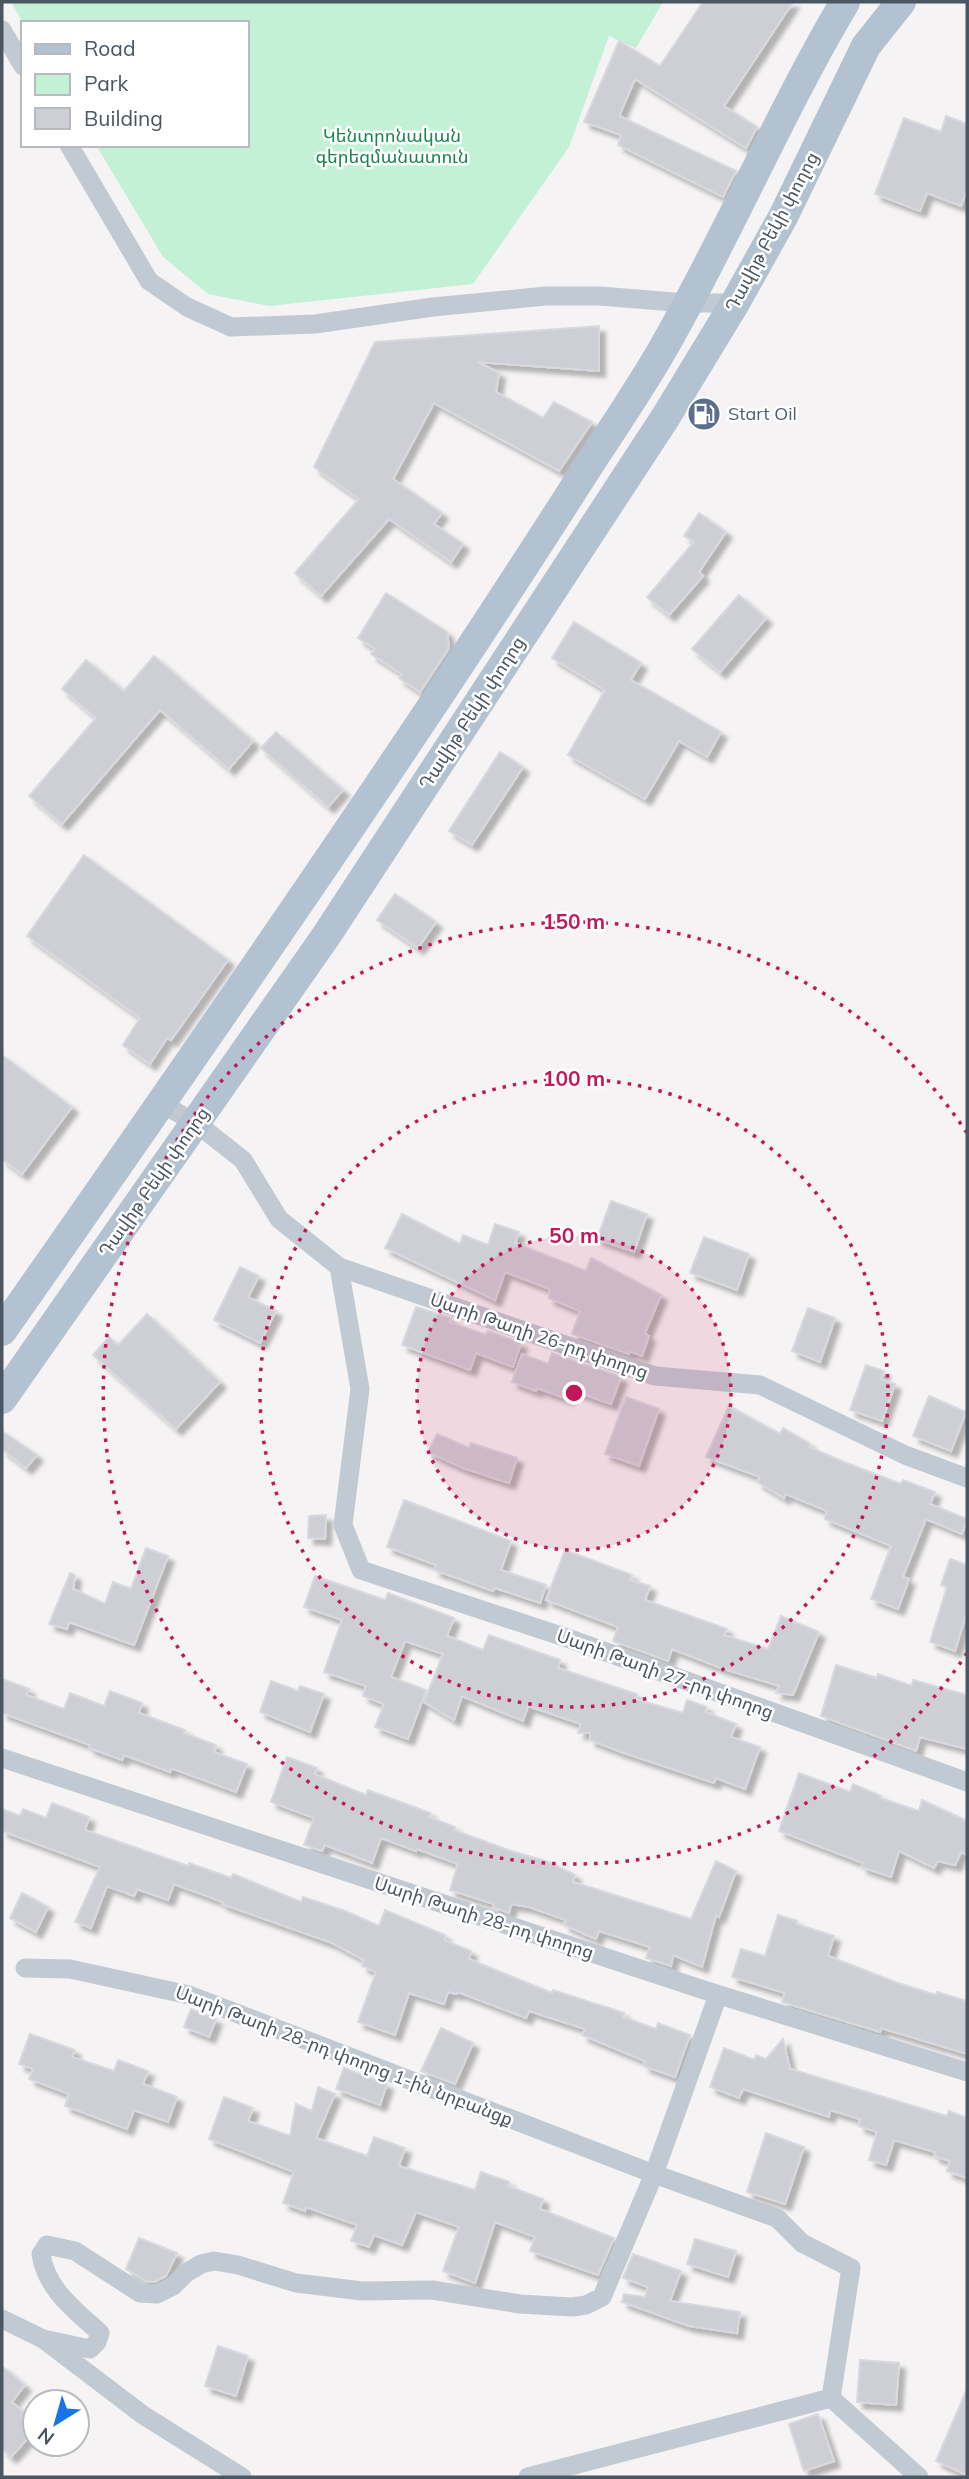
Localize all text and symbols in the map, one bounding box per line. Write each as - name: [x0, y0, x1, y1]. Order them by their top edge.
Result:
- legend: [21, 21, 248, 147]
- text: Road: [84, 35, 135, 61]
- text: Park: [84, 70, 128, 96]
- text: Building: [84, 105, 163, 131]
- park label: Կենտրոնական գերեզմանատուն: [315, 124, 469, 168]
- street label: Դավիթ Բեկի փողոց: [720, 148, 823, 316]
- fuel station icon: Start Oil: [685, 395, 723, 433]
- place label: Start Oil: [728, 402, 797, 425]
- street label: Դավիթ Բեկի փողոց: [414, 632, 530, 794]
- text: 150 m: [543, 908, 605, 934]
- text: 100 m: [543, 1065, 605, 1091]
- street label: Դավիթ Բեկի փողոց: [93, 1102, 214, 1261]
- text: 50 m: [549, 1222, 599, 1248]
- street label: Սարի Թաղի 26-րդ փողոց: [427, 1287, 651, 1384]
- centre of rings: [562, 1381, 586, 1405]
- street label: Սարի Թաղի 27-րդ փողոց: [554, 1624, 777, 1724]
- street label: Սարի Թաղի 28-րդ փողոց: [372, 1871, 597, 1964]
- street label: Սարի Թաղի 28-րդ փողոց 1-ին նրբանցք: [172, 1980, 516, 2131]
- north arrow: [21, 2388, 91, 2458]
- text: N: [33, 2423, 59, 2450]

